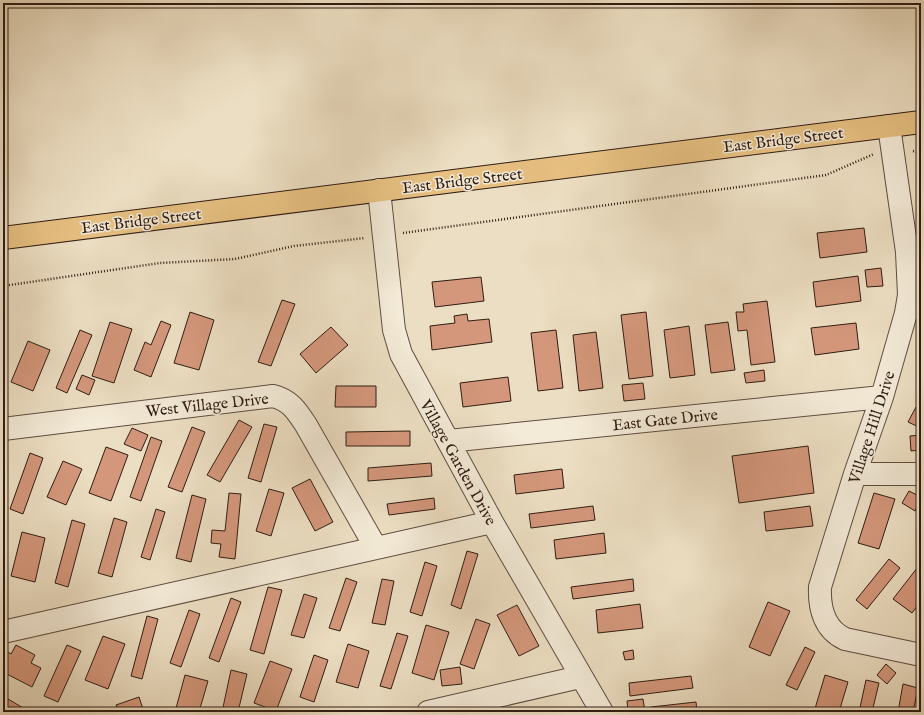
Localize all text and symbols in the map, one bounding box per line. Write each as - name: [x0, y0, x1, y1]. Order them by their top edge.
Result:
- street label: East Bridge Street: [722, 124, 845, 158]
- street label: East Bridge Street: [401, 165, 524, 199]
- street label: East Bridge Street: [80, 205, 203, 239]
- street label: Village Hill Drive: [845, 369, 901, 488]
- street label: West Village Drive: [145, 390, 270, 422]
- street label: Village Garden Drive: [414, 396, 500, 529]
- street label: East Gate Drive: [612, 406, 719, 436]

